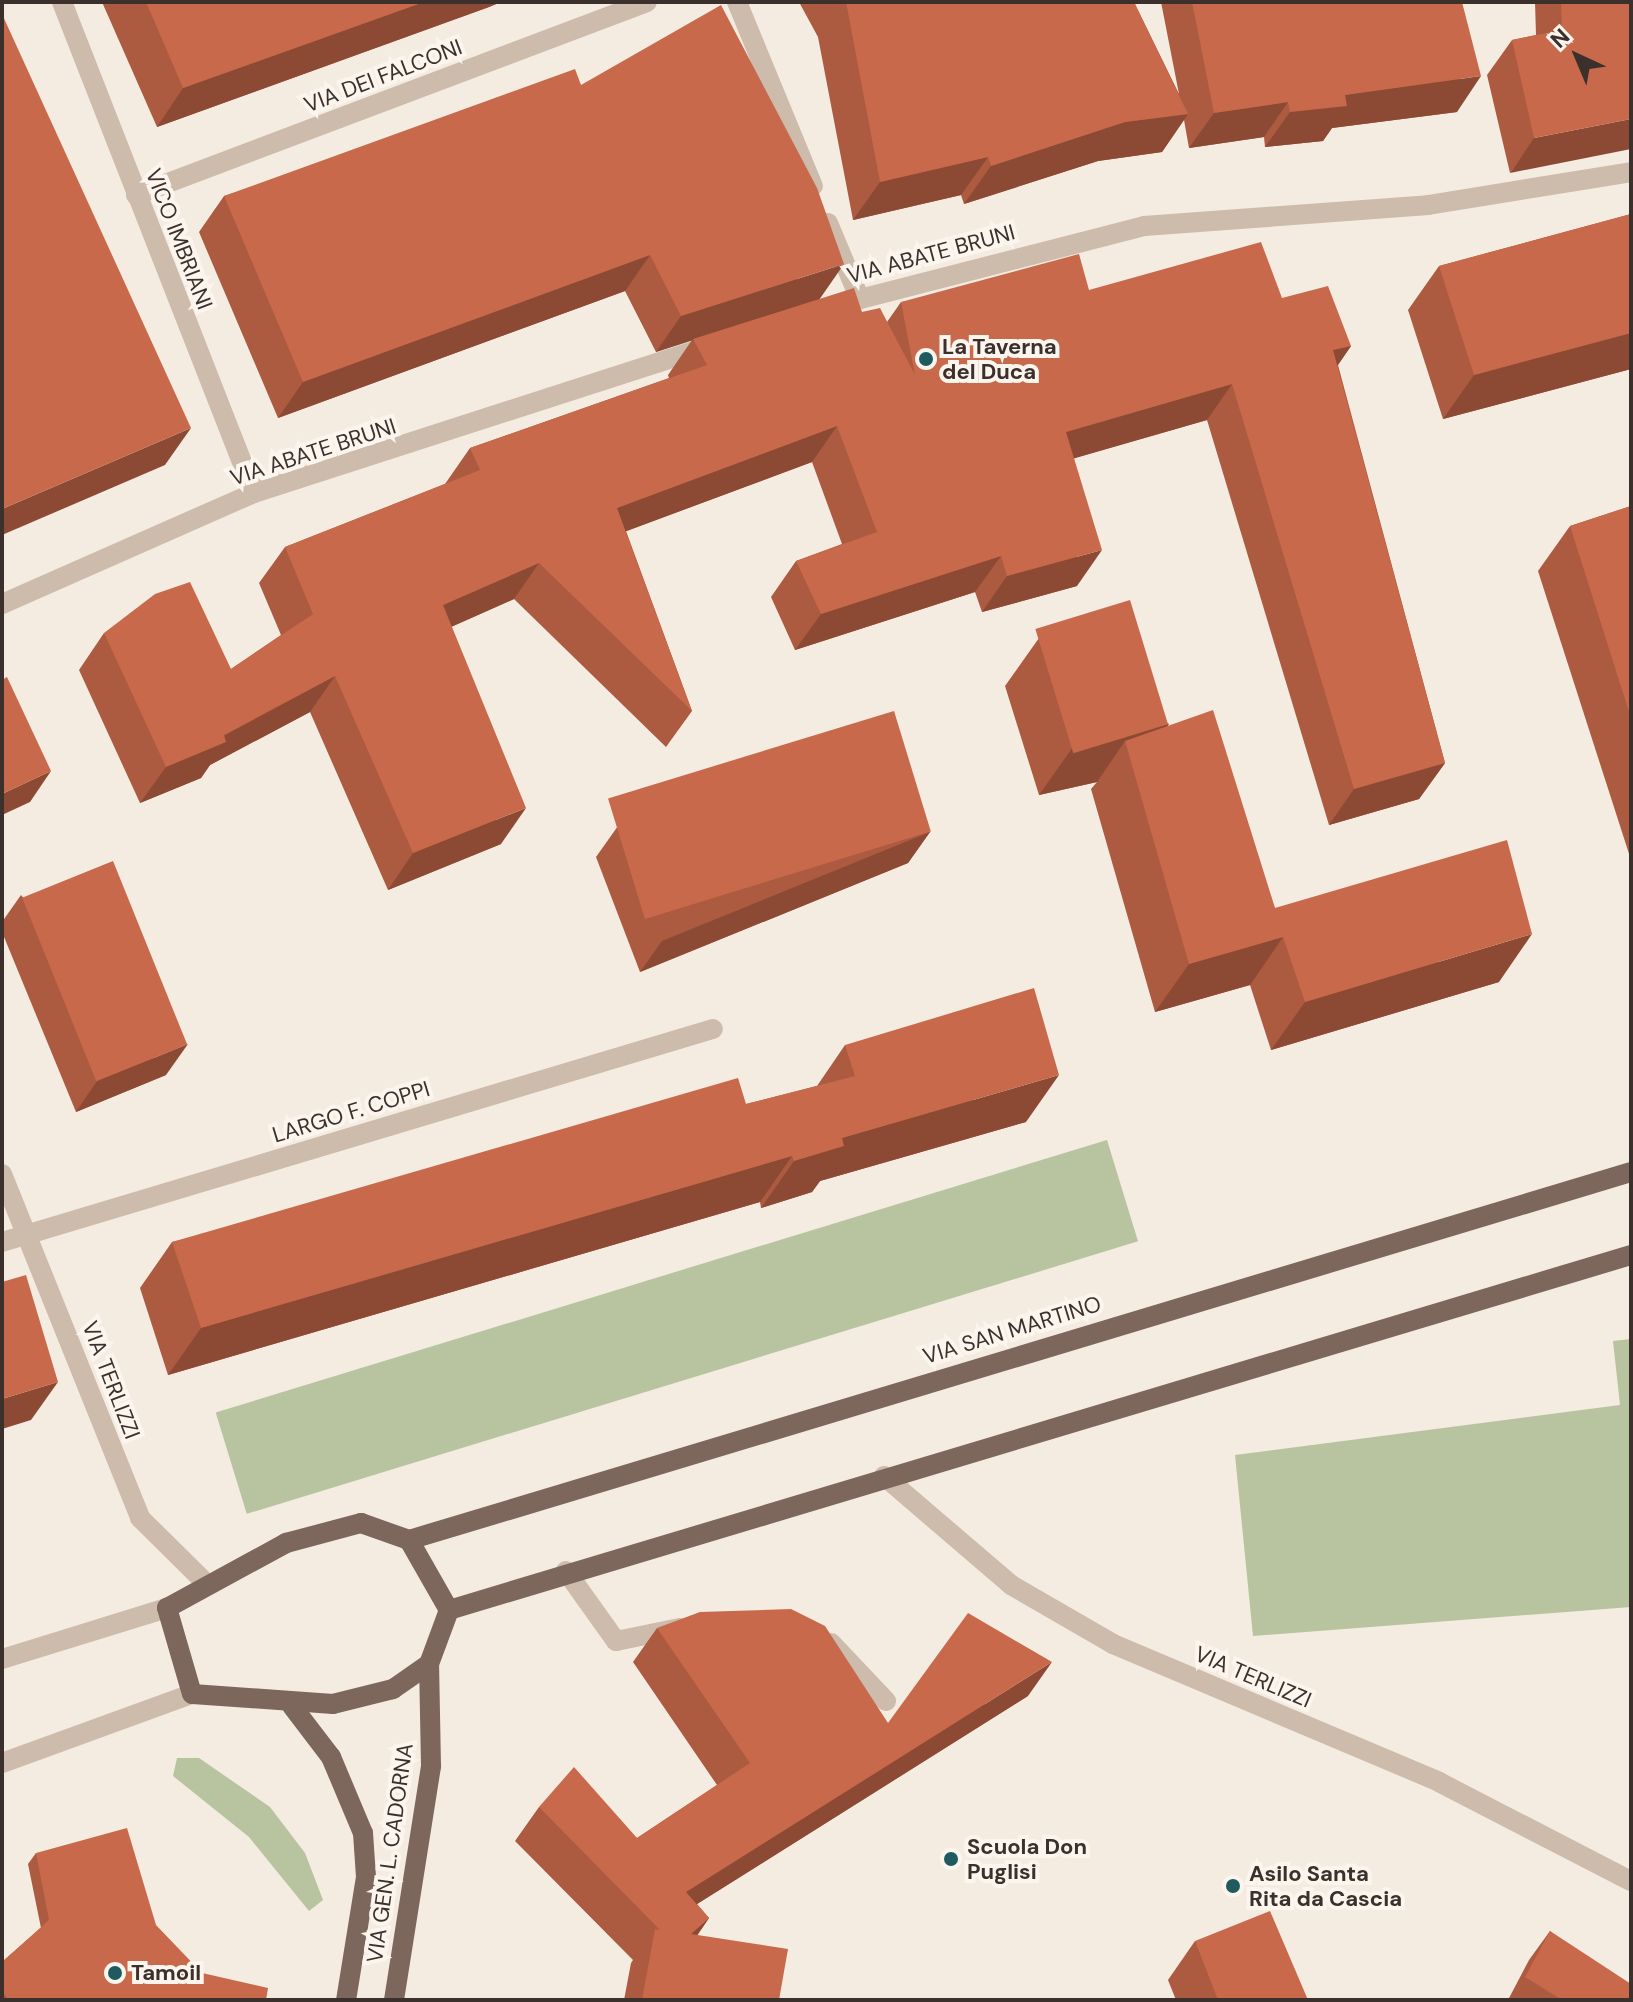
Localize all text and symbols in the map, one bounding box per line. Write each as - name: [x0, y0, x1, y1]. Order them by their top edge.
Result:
- north arrow: [1537, 16, 1617, 96]
- text: N: [1544, 22, 1576, 54]
- street label: VIA DEI FALCONI: [300, 34, 466, 118]
- street label: VICO IMBRIANI: [140, 165, 218, 313]
- street label: VIA ABATE BRUNI: [844, 219, 1018, 289]
- place label: La Taverna del Duca: [942, 333, 1057, 384]
- marker: La Taverna del Duca: [917, 350, 935, 368]
- street label: VIA ABATE BRUNI: [227, 413, 399, 491]
- street label: LARGO F. COPPI: [269, 1076, 433, 1148]
- street label: VIA SAN MARTINO: [920, 1290, 1104, 1370]
- street label: VIA TERLIZZI: [76, 1317, 146, 1443]
- street label: VIA TERLIZZI: [1191, 1641, 1315, 1713]
- street label: VIA GEN. L. CADORNA: [362, 1741, 418, 1965]
- place label: Scuola Don Puglisi: [967, 1833, 1087, 1884]
- marker: Scuola Don Puglisi: [942, 1850, 960, 1868]
- place label: Asilo Santa Rita da Cascia: [1249, 1860, 1402, 1912]
- marker: Asilo Santa Rita da Cascia: [1224, 1877, 1242, 1895]
- place label: Tamoil: [131, 1960, 201, 1986]
- marker: Tamoil: [106, 1964, 124, 1982]

